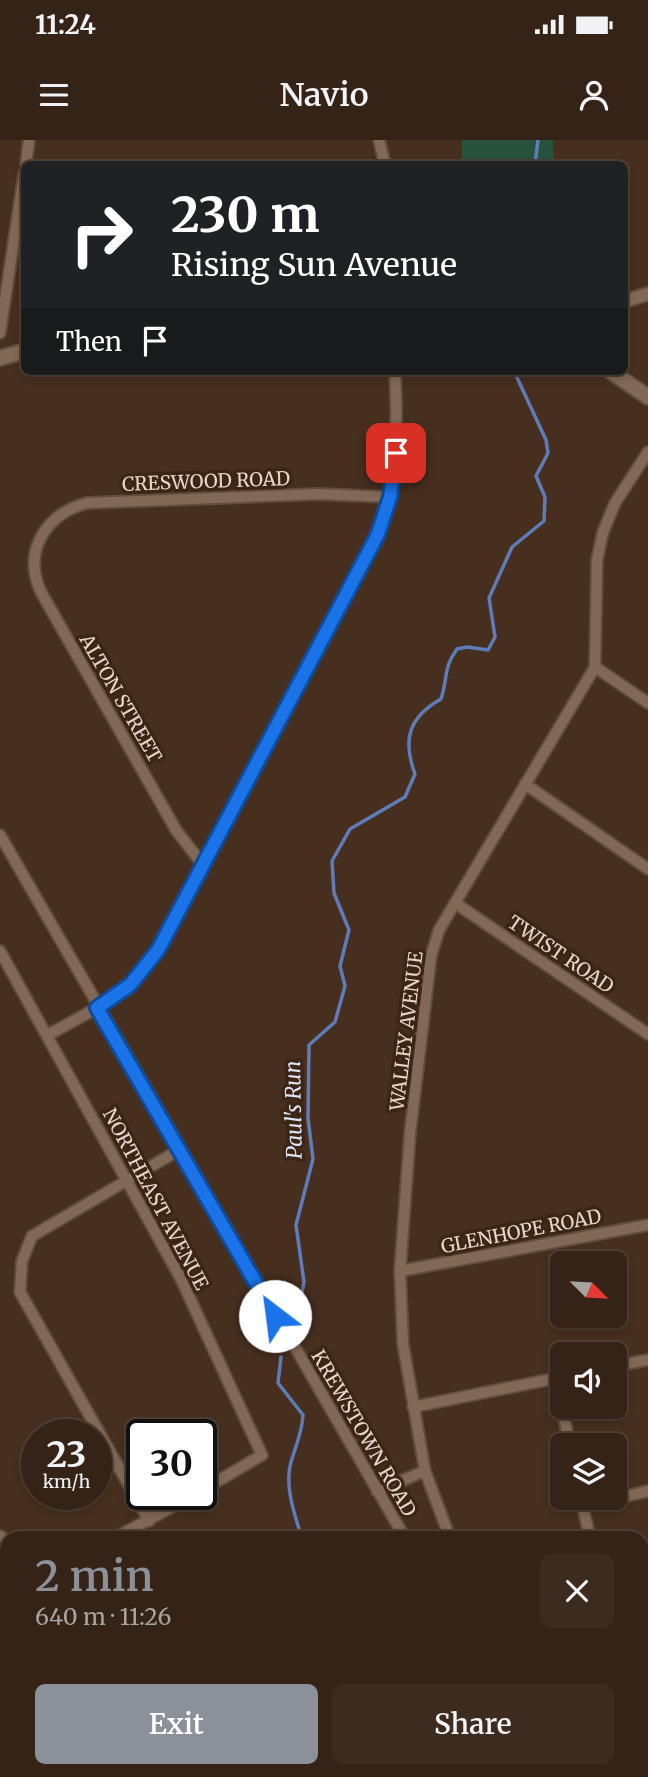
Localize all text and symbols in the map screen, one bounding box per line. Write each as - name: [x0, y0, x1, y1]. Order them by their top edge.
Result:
- text: 11:24: [35, 8, 96, 41]
- text: Navio: [279, 75, 369, 115]
- icon: menu: [35, 76, 73, 114]
- icon: person: [575, 76, 613, 114]
- text: 230 m: [171, 184, 319, 245]
- icon: right: [56, 189, 147, 280]
- text: Rising Sun Avenue: [171, 245, 457, 285]
- icon: arrive: [136, 322, 174, 360]
- text: Then: [56, 325, 122, 358]
- pin: [366, 423, 426, 483]
- icon: arrive: [377, 434, 415, 472]
- street label: CRESWOOD ROAD: [121, 466, 291, 496]
- street label: ALTON STREET: [74, 629, 167, 766]
- street label: TWIST ROAD: [503, 910, 619, 998]
- street label: WALLEY AVENUE: [384, 950, 428, 1113]
- water label: Paul's Run: [279, 1061, 308, 1159]
- street label: NORTHEAST AVENUE: [98, 1104, 214, 1294]
- street label: GLENHOPE ROAD: [439, 1204, 603, 1258]
- north arrow: [550, 1251, 626, 1328]
- map controls: [550, 1251, 627, 1510]
- position arrow: [238, 1279, 312, 1353]
- button: sound: [550, 1342, 627, 1419]
- street label: KREWSTOWN ROAD: [307, 1345, 421, 1521]
- speed limit sign: 30: [126, 1419, 217, 1510]
- text: 23: [47, 1433, 86, 1477]
- button: layers: [550, 1433, 627, 1510]
- text: km/h: [43, 1470, 90, 1493]
- text: 2 min: [35, 1550, 154, 1602]
- button: close: [540, 1554, 614, 1628]
- text: 640 m · 11:26: [35, 1602, 171, 1631]
- button: Exit: [35, 1684, 318, 1764]
- button: Share: [332, 1684, 614, 1764]

